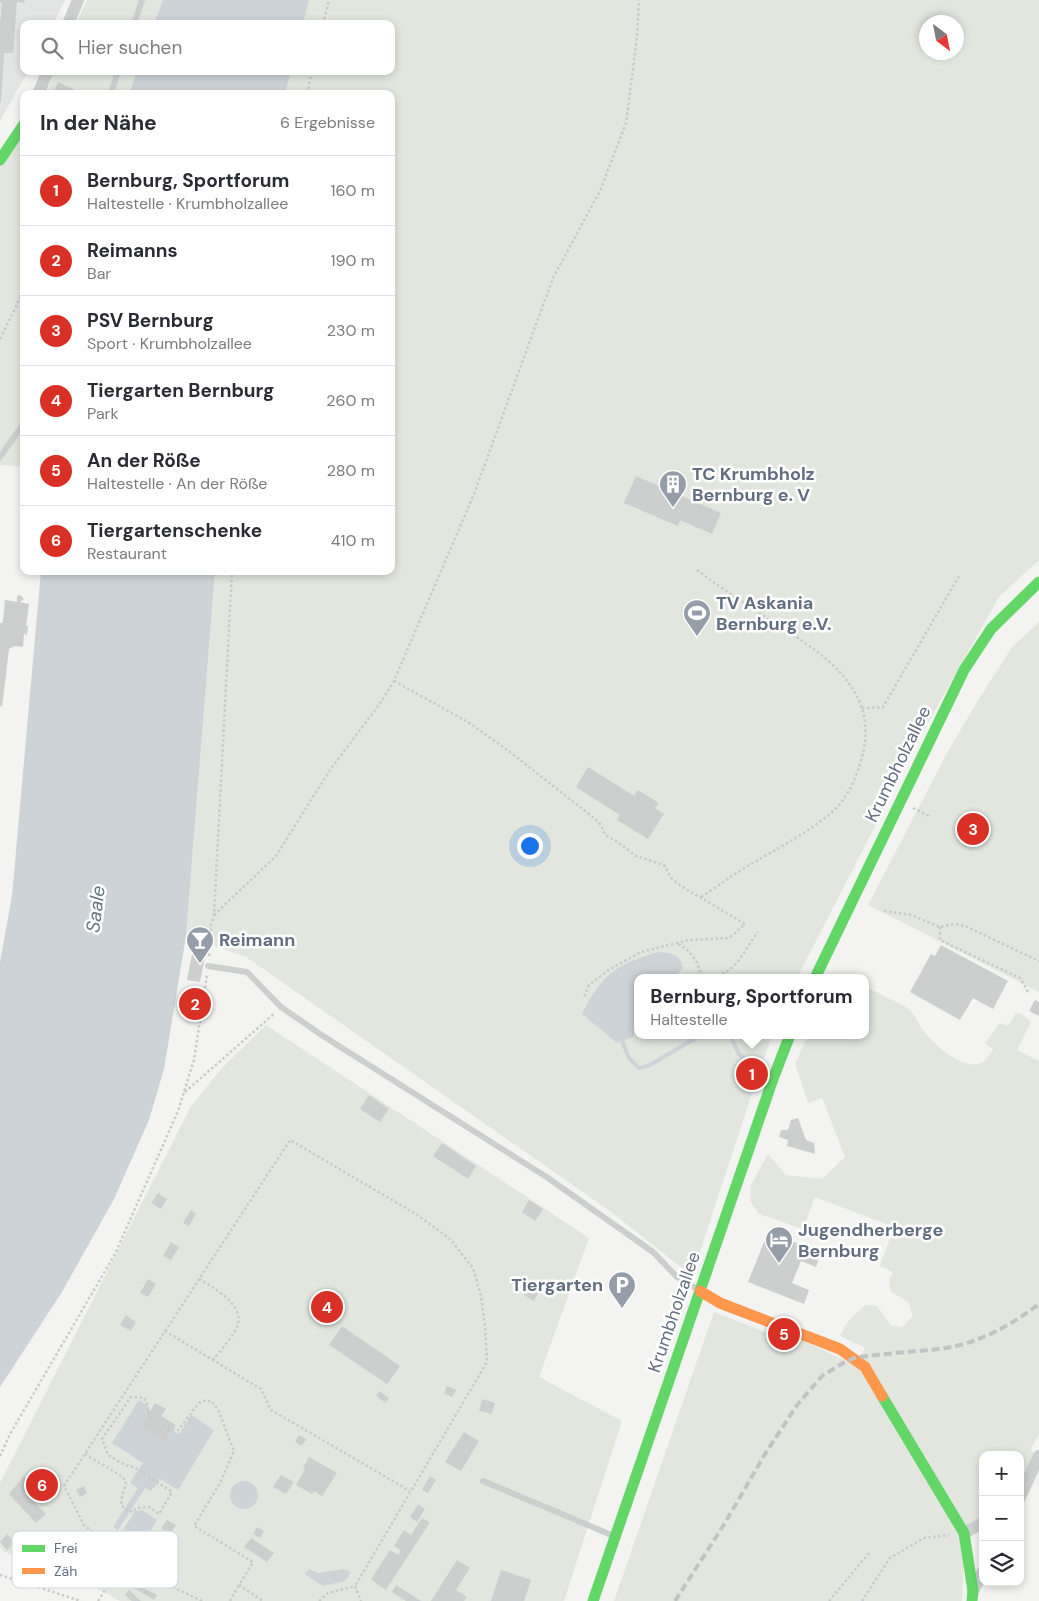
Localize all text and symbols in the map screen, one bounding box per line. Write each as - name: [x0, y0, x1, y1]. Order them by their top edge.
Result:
- north arrow: [919, 15, 964, 60]
- search box: [20, 20, 395, 75]
- icon: search: [38, 34, 66, 62]
- text: Hier suchen: [78, 35, 182, 60]
- text: In der Nähe: [40, 109, 157, 137]
- text: 6 Ergebnisse: [280, 112, 375, 133]
- text: Bernburg, Sportforum: [87, 168, 289, 193]
- text: 1: [53, 180, 59, 201]
- text: 160 m: [331, 180, 375, 201]
- text: Haltestelle · Krumbholzallee: [87, 193, 288, 214]
- text: Reimanns: [87, 238, 178, 263]
- text: 2: [51, 250, 61, 271]
- text: 190 m: [331, 250, 375, 271]
- text: Bar: [87, 263, 111, 284]
- text: PSV Bernburg: [87, 308, 214, 333]
- text: 3: [51, 320, 61, 341]
- text: 230 m: [327, 320, 375, 341]
- text: Sport · Krumbholzallee: [87, 333, 252, 354]
- text: Tiergarten Bernburg: [87, 378, 274, 403]
- text: 4: [51, 390, 61, 411]
- text: 260 m: [326, 390, 375, 411]
- text: Park: [87, 403, 119, 424]
- text: An der Röße: [87, 448, 201, 473]
- text: 5: [51, 460, 61, 481]
- text: 280 m: [327, 460, 375, 481]
- place label: TC Krumbholz Bernburg e. V: [692, 462, 815, 507]
- building icon: TC Krumbholz Bernburg e. V: [658, 469, 688, 508]
- text: Haltestelle · An der Röße: [87, 473, 267, 494]
- text: Tiergartenschenke: [87, 518, 262, 543]
- text: 6: [51, 530, 61, 551]
- text: 410 m: [331, 530, 375, 551]
- text: Restaurant: [87, 543, 167, 564]
- place label: TV Askania Bernburg e.V.: [716, 591, 832, 636]
- sports icon: TV Askania Bernburg e.V.: [682, 598, 712, 637]
- street label: Krumbholzallee: [860, 702, 936, 826]
- pin: 3: [957, 810, 989, 848]
- your location: [517, 833, 543, 859]
- water label: Saale: [80, 884, 111, 934]
- bar icon: Reimann: [185, 925, 215, 964]
- place label: Reimann: [219, 928, 295, 952]
- popup: [634, 974, 869, 1039]
- text: Bernburg, Sportforum: [650, 984, 853, 1009]
- pin: 2: [179, 985, 211, 1023]
- text: Haltestelle: [650, 1009, 728, 1030]
- pin: 1: [736, 1055, 768, 1093]
- place label: Jugendherberge Bernburg: [798, 1218, 943, 1263]
- hotel icon: Jugendherberge Bernburg: [764, 1225, 794, 1264]
- street label: Krumbholzallee: [642, 1248, 706, 1376]
- parking icon: Tiergarten: [607, 1270, 637, 1309]
- place label: Tiergarten: [511, 1273, 603, 1297]
- pin: 4: [311, 1288, 343, 1326]
- pin: 5: [768, 1315, 800, 1353]
- map controls: [979, 1451, 1024, 1586]
- button: +: [979, 1451, 1024, 1496]
- pin: 6: [26, 1466, 58, 1504]
- button: −: [979, 1496, 1024, 1541]
- legend: [12, 1531, 178, 1588]
- text: Frei: [54, 1539, 78, 1557]
- button: layers: [979, 1541, 1024, 1586]
- text: Zäh: [54, 1562, 77, 1580]

